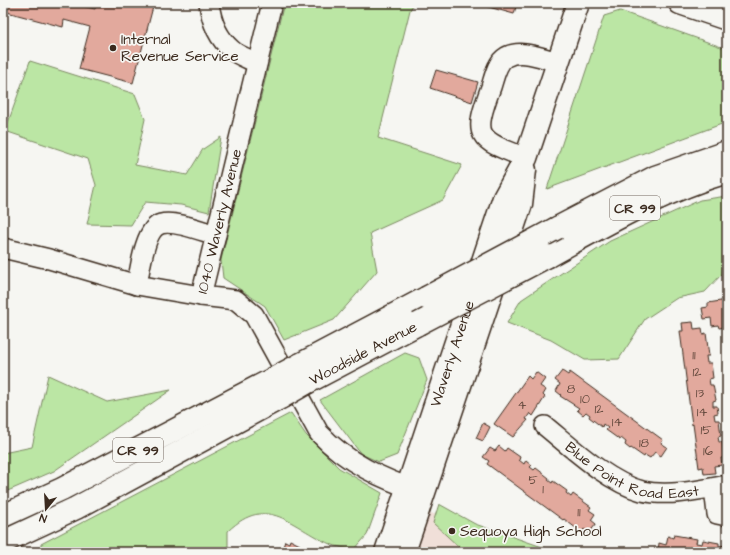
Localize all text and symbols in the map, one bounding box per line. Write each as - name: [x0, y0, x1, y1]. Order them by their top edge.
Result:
- place label: Internal Revenue Service: [121, 29, 239, 67]
- marker: Internal Revenue Service: [108, 43, 118, 53]
- street label: 1040 Waverly Avenue: [192, 147, 247, 296]
- road number: CR 99: [610, 196, 660, 220]
- street label: Waverly Avenue: [425, 298, 480, 410]
- street label: Woodside Avenue: [305, 316, 421, 391]
- house number: 11: [692, 346, 696, 364]
- house number: 12: [692, 363, 702, 381]
- house number: 8: [567, 380, 576, 398]
- house number: 13: [696, 384, 705, 402]
- house number: 10: [580, 390, 590, 408]
- house number: 4: [518, 396, 527, 414]
- house number: 12: [594, 400, 604, 418]
- house number: 14: [697, 403, 707, 421]
- house number: 14: [612, 413, 622, 431]
- house number: 15: [701, 421, 711, 439]
- house number: 18: [639, 434, 650, 452]
- street label: Blue Point Road East: [560, 437, 700, 504]
- road number: CR 99: [113, 438, 163, 462]
- house number: 16: [703, 442, 713, 460]
- house number: 5: [528, 471, 538, 489]
- house number: 1: [542, 480, 544, 498]
- north arrow: [26, 489, 66, 529]
- house number: 11: [577, 503, 581, 521]
- text: N: [37, 510, 49, 526]
- place label: Sequoya High School: [460, 521, 602, 543]
- marker: Sequoya High School: [447, 526, 457, 536]

